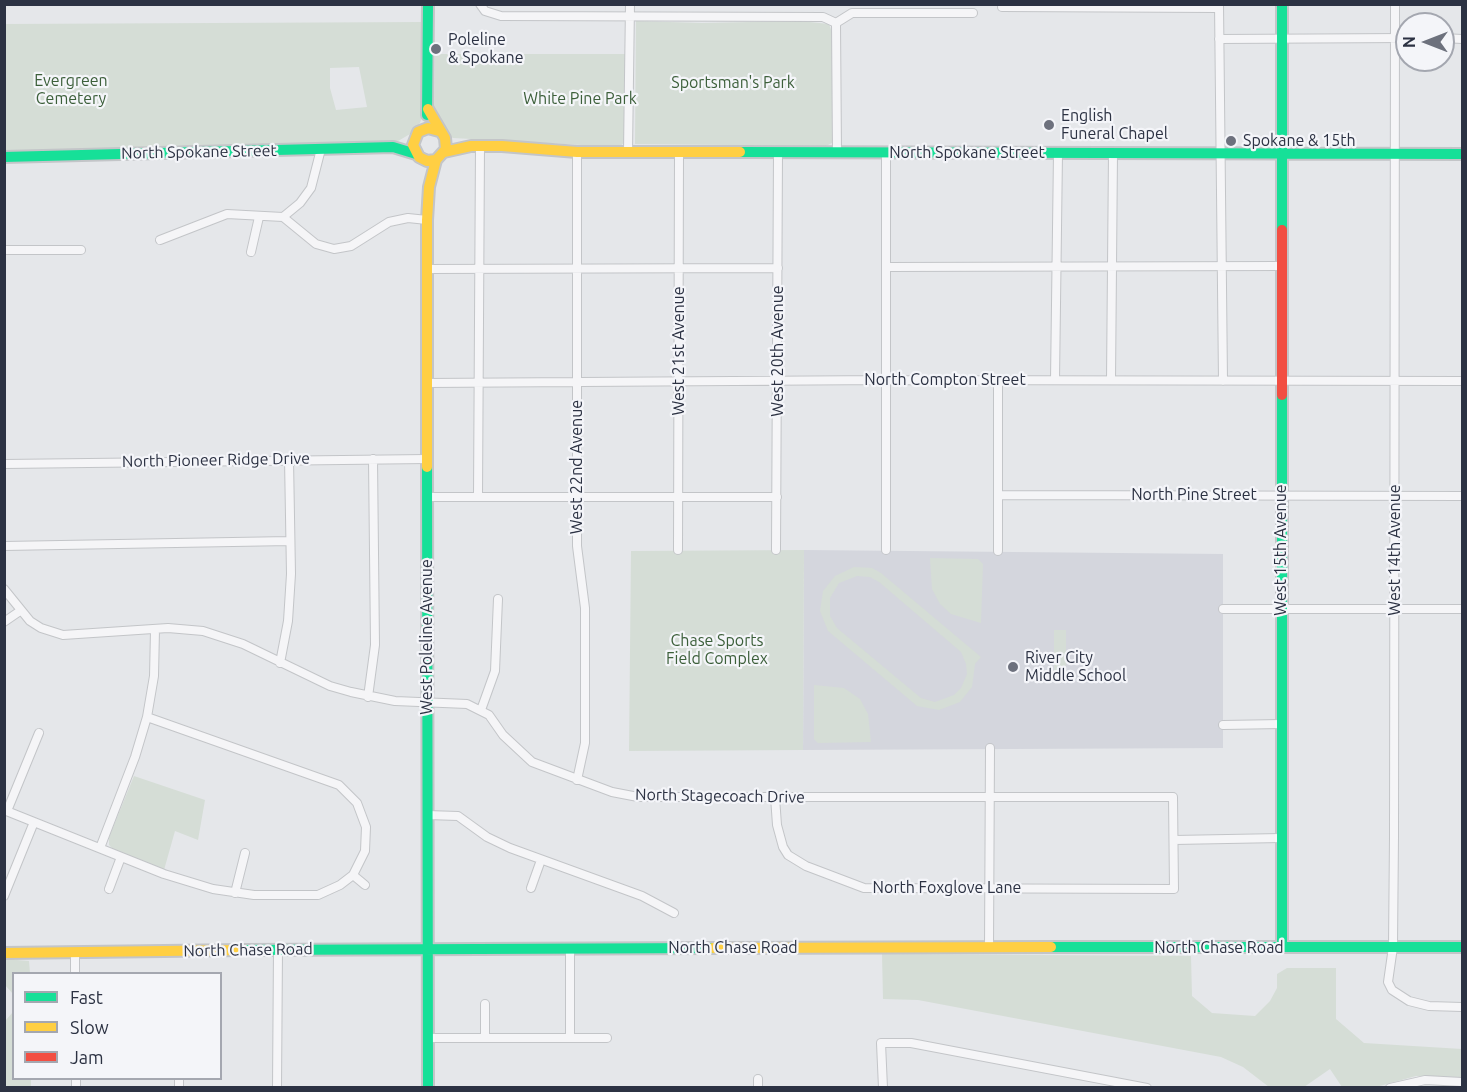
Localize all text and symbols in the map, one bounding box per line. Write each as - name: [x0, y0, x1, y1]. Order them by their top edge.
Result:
- north arrow: [1395, 12, 1455, 72]
- place label: Poleline & Spokane: [448, 30, 523, 68]
- text: N: [1400, 36, 1418, 48]
- marker: Poleline & Spokane: [429, 42, 443, 56]
- park label: Evergreen Cemetery: [34, 71, 108, 109]
- park label: Sportsman's Park: [671, 73, 795, 93]
- park label: White Pine Park: [523, 89, 637, 109]
- place label: English Funeral Chapel: [1061, 106, 1168, 144]
- marker: English Funeral Chapel: [1042, 118, 1056, 132]
- place label: Spokane & 15th: [1243, 131, 1356, 151]
- marker: Spokane & 15th: [1224, 134, 1238, 148]
- street label: North Spokane Street: [121, 141, 277, 163]
- street label: North Spokane Street: [889, 143, 1045, 163]
- street label: West 20th Avenue: [768, 285, 788, 417]
- street label: West 21st Avenue: [669, 286, 689, 416]
- street label: North Compton Street: [864, 370, 1026, 390]
- street label: West 22nd Avenue: [567, 400, 587, 534]
- street label: North Pioneer Ridge Drive: [122, 449, 310, 471]
- street label: West 15th Avenue: [1271, 484, 1291, 616]
- street label: West 14th Avenue: [1385, 484, 1405, 616]
- street label: North Pine Street: [1131, 485, 1257, 505]
- street label: West Poleline Avenue: [417, 559, 437, 715]
- park label: Chase Sports Field Complex: [666, 631, 768, 669]
- place label: River City Middle School: [1025, 648, 1126, 686]
- marker: River City Middle School: [1006, 660, 1020, 674]
- street label: North Stagecoach Drive: [635, 785, 805, 807]
- street label: North Foxglove Lane: [873, 878, 1021, 898]
- street label: North Chase Road: [668, 938, 798, 958]
- street label: North Chase Road: [1154, 938, 1284, 958]
- street label: North Chase Road: [183, 939, 313, 961]
- legend: [12, 972, 222, 1080]
- text: Fast: [70, 987, 103, 1007]
- text: Slow: [70, 1017, 109, 1037]
- text: Jam: [70, 1047, 104, 1067]

